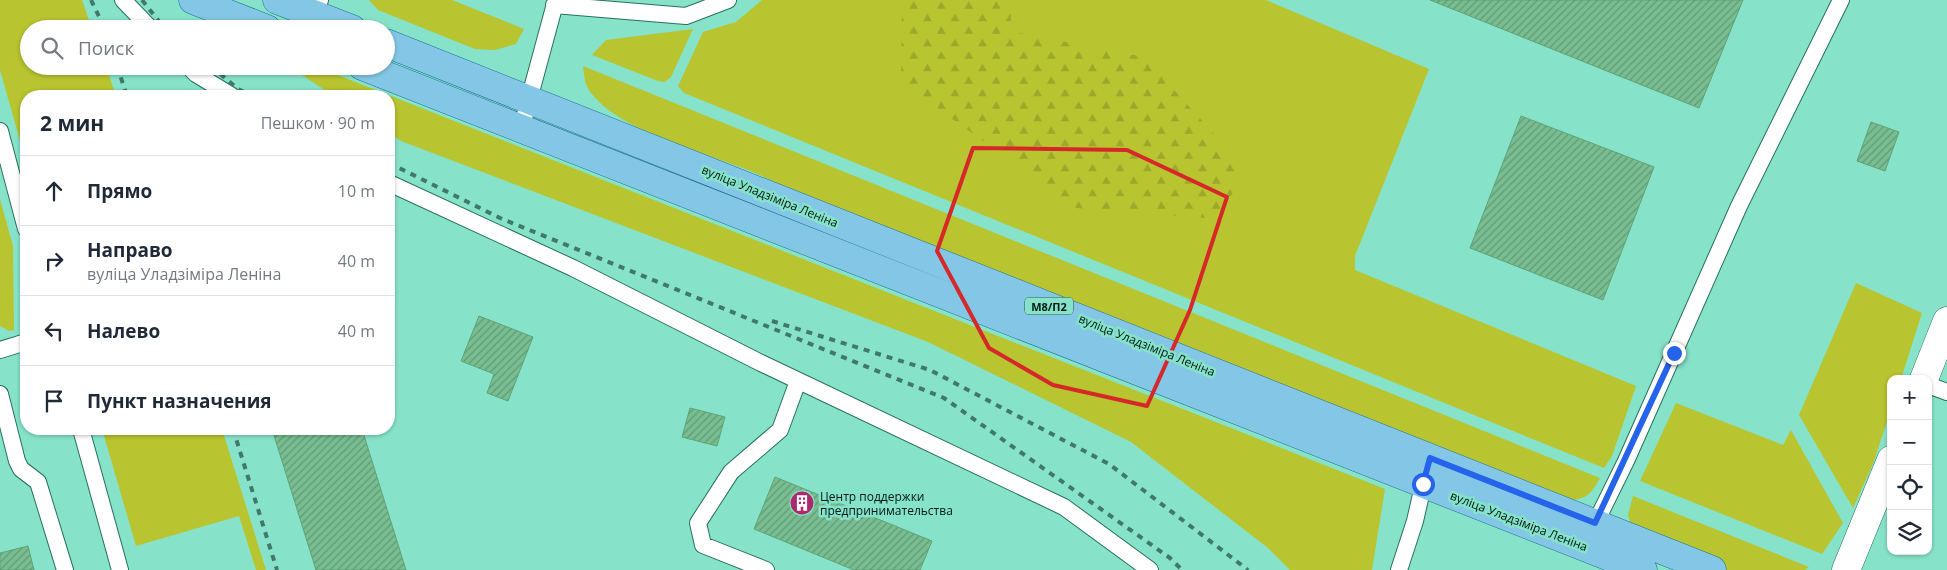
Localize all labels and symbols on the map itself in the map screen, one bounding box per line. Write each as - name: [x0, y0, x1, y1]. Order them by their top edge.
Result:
- street label: вуліца Уладзіміра Леніна: [699, 161, 841, 231]
- road number: М8/П2: [1025, 298, 1073, 314]
- street label: вуліца Уладзіміра Леніна: [1076, 310, 1218, 380]
- route end: [1663, 342, 1686, 365]
- route start: [1412, 473, 1435, 496]
- street label: вуліца Уладзіміра Леніна: [1448, 487, 1590, 555]
- place label: Центр поддержки предпринимательства: [820, 488, 953, 519]
- building icon: Центр поддержки предпринимательства: [789, 490, 815, 516]

